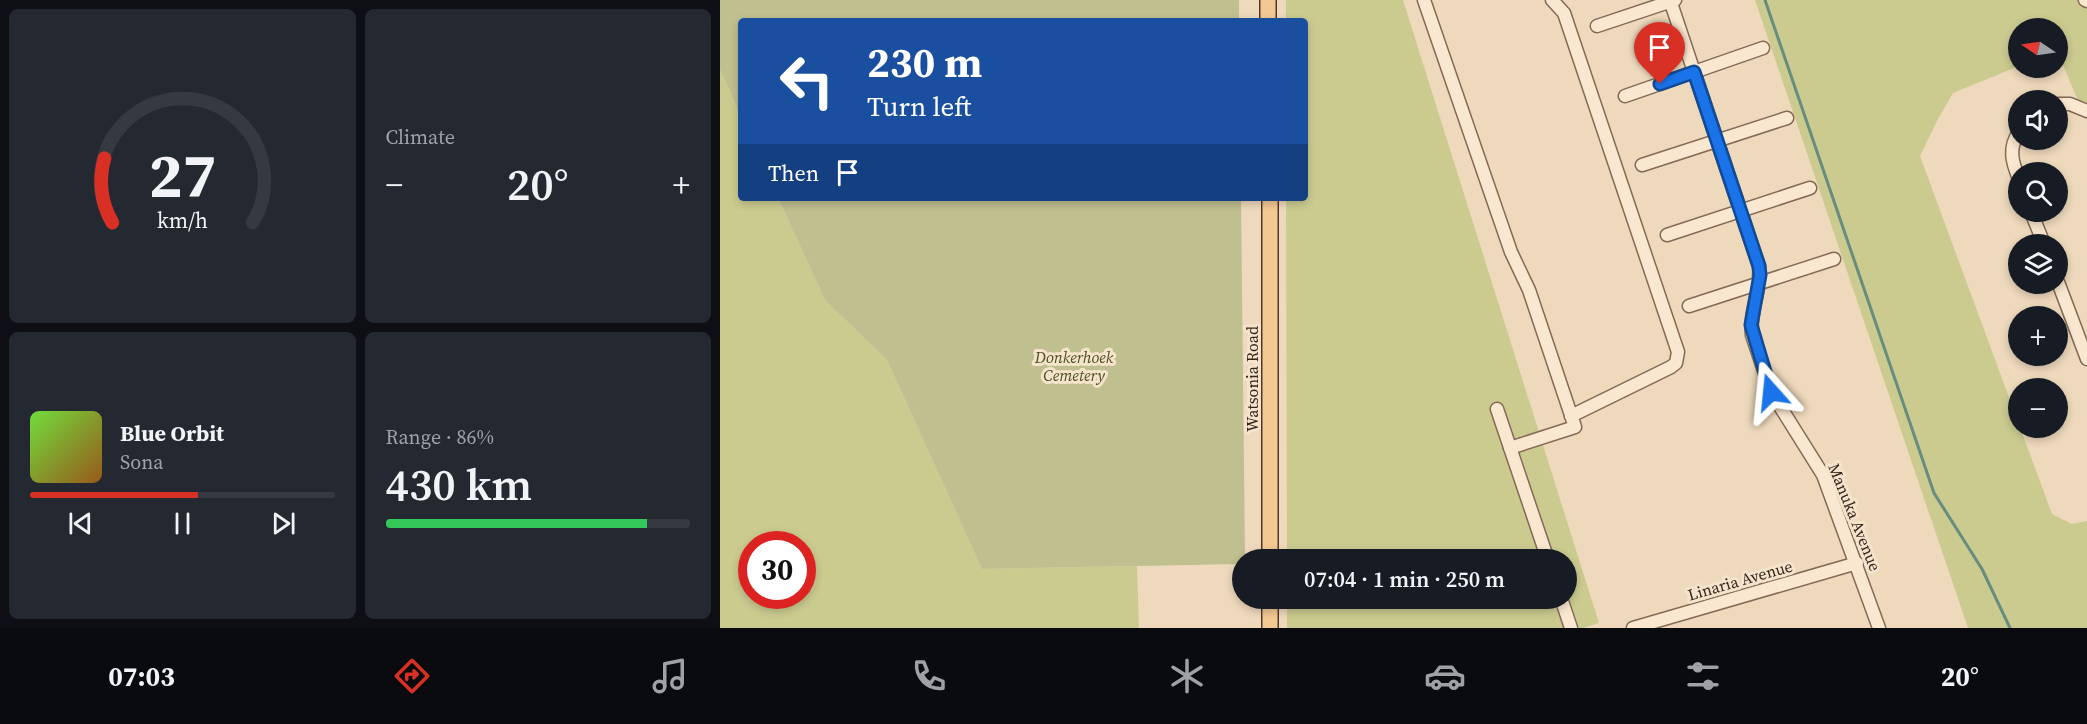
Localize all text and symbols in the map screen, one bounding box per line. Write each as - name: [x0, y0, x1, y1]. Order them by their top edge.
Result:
- north arrow: [2008, 18, 2068, 78]
- map controls: [2008, 18, 2068, 438]
- pin: [1634, 22, 1685, 84]
- icon: arrive: [1643, 31, 1676, 64]
- text: 230 m: [867, 33, 982, 91]
- icon: left: [768, 42, 846, 120]
- text: Turn left: [867, 88, 971, 125]
- button: sound: [2008, 90, 2068, 150]
- text: Climate: [386, 123, 455, 151]
- text: 27: [148, 132, 216, 218]
- text: 20°: [507, 153, 569, 215]
- icon: arrive: [831, 156, 864, 189]
- text: Then: [768, 158, 819, 188]
- text: −: [386, 162, 403, 207]
- text: +: [673, 162, 690, 207]
- button: search: [2008, 162, 2068, 222]
- text: km/h: [157, 206, 208, 235]
- button: layers: [2008, 234, 2068, 294]
- button: +: [2008, 306, 2068, 366]
- street label: Watsonia Road: [1241, 326, 1263, 432]
- park label: Donkerhoek Cemetery: [1034, 346, 1114, 386]
- position arrow: [1739, 360, 1803, 424]
- button: −: [2008, 378, 2068, 438]
- text: Blue Orbit: [120, 418, 224, 448]
- text: Range · 86%: [386, 423, 494, 451]
- text: Sona: [120, 448, 164, 476]
- text: 430 km: [386, 453, 532, 515]
- street label: Manuka Avenue: [1823, 460, 1887, 574]
- icon: previous: [64, 507, 97, 540]
- icon: pause: [166, 507, 199, 540]
- icon: next: [267, 507, 300, 540]
- speed limit sign: 30: [738, 531, 816, 609]
- street label: Linaria Avenue: [1685, 555, 1795, 605]
- text: 07:04 · 1 min · 250 m: [1304, 564, 1505, 594]
- icon: directions: [391, 655, 433, 697]
- icon: music: [649, 655, 691, 697]
- icon: phone: [908, 655, 950, 697]
- icon: climate: [1166, 655, 1208, 697]
- icon: car: [1424, 655, 1466, 697]
- icon: filters: [1682, 655, 1724, 697]
- text: 07:03: [108, 658, 175, 695]
- text: 20°: [1941, 658, 1979, 695]

